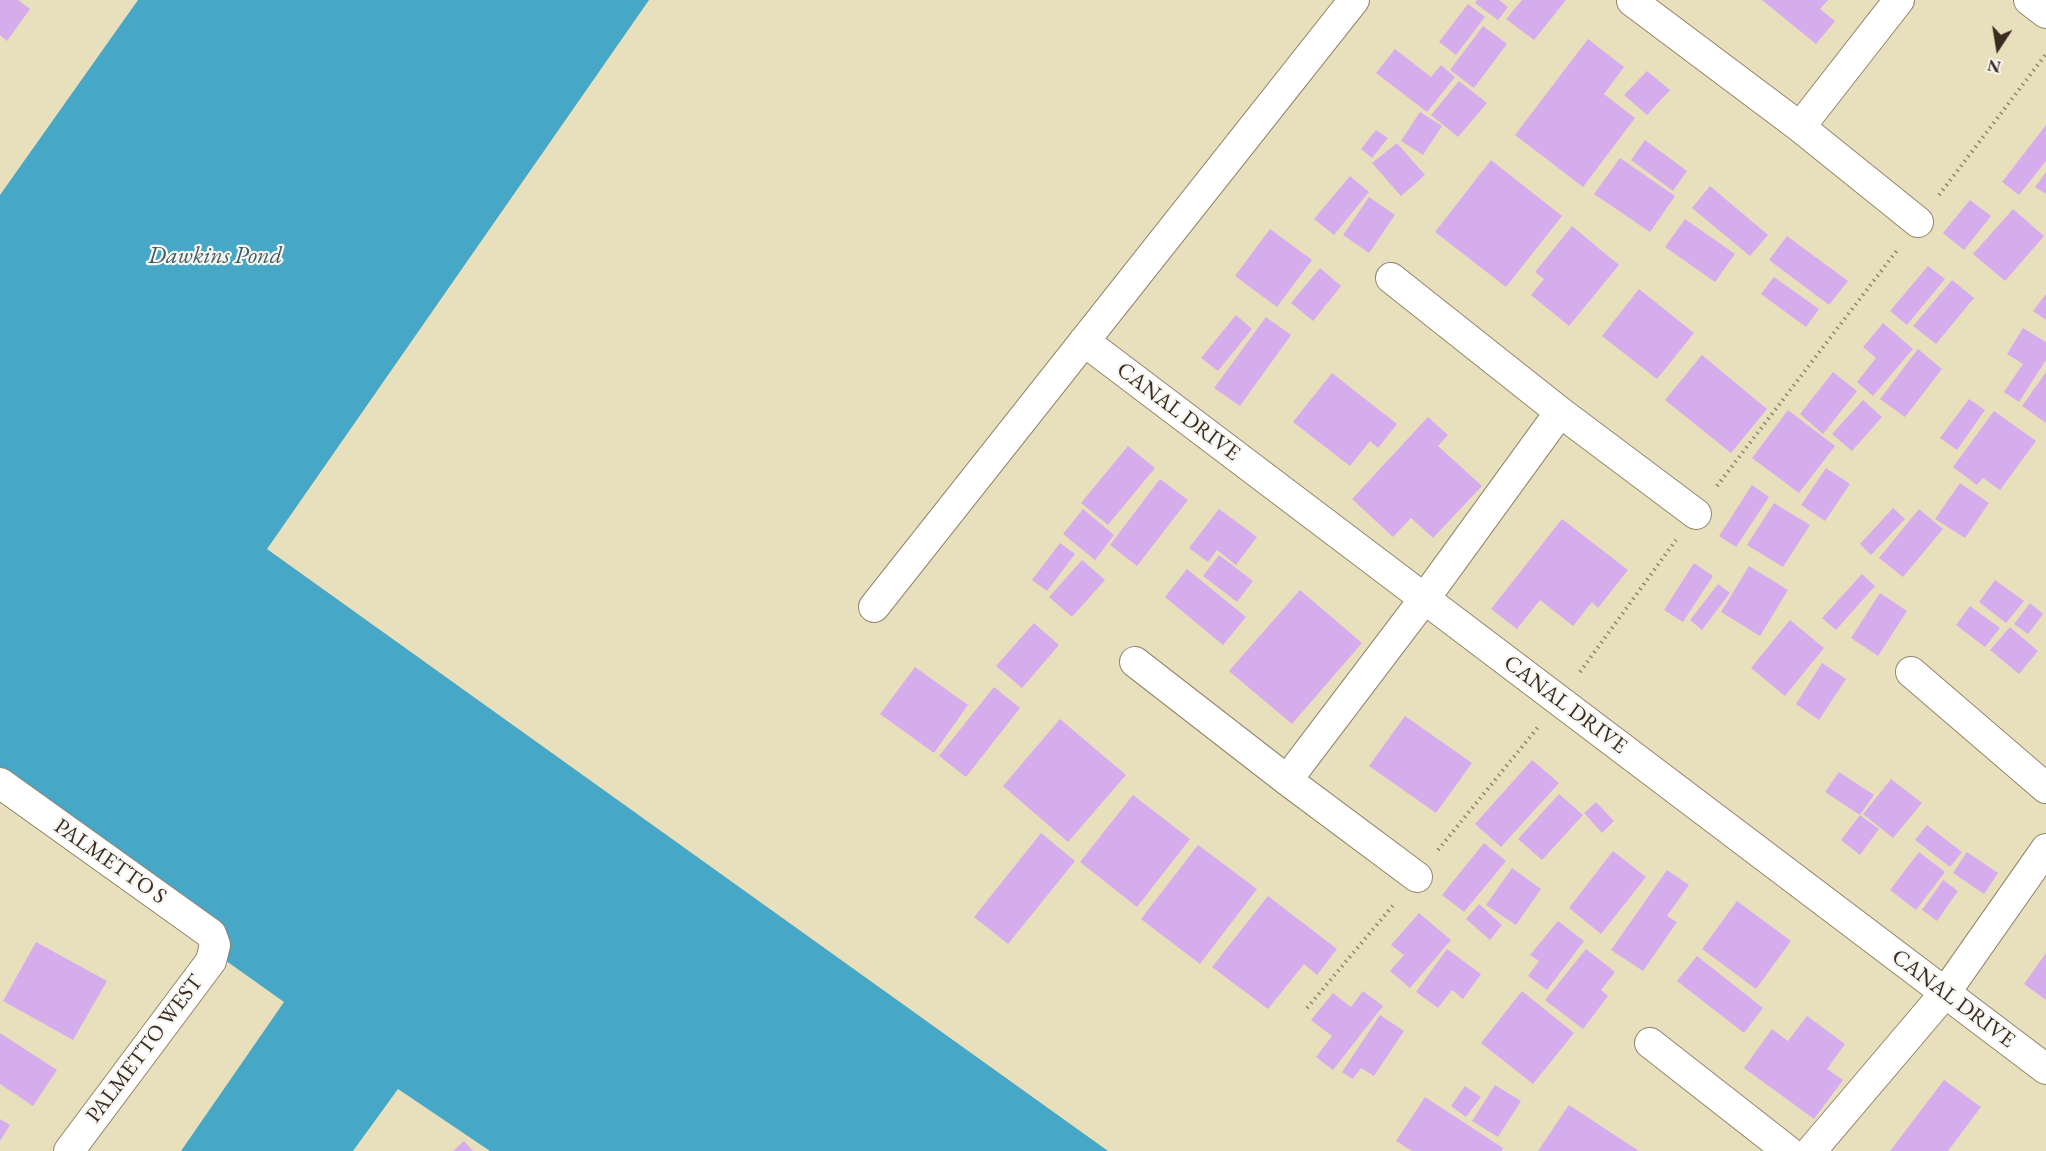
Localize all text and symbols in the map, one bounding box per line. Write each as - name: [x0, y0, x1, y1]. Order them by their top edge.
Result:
- north arrow: [1968, 18, 2028, 78]
- text: N: [1986, 54, 2003, 78]
- water label: Dawkins Pond: [148, 242, 282, 270]
- street label: CANAL DRIVE: [1111, 357, 1245, 467]
- street label: CANAL DRIVE: [1498, 650, 1632, 760]
- street label: PALMETTO S: [49, 814, 171, 910]
- street label: CANAL DRIVE: [1886, 944, 2020, 1054]
- street label: PALMETTO WEST: [81, 970, 209, 1128]

